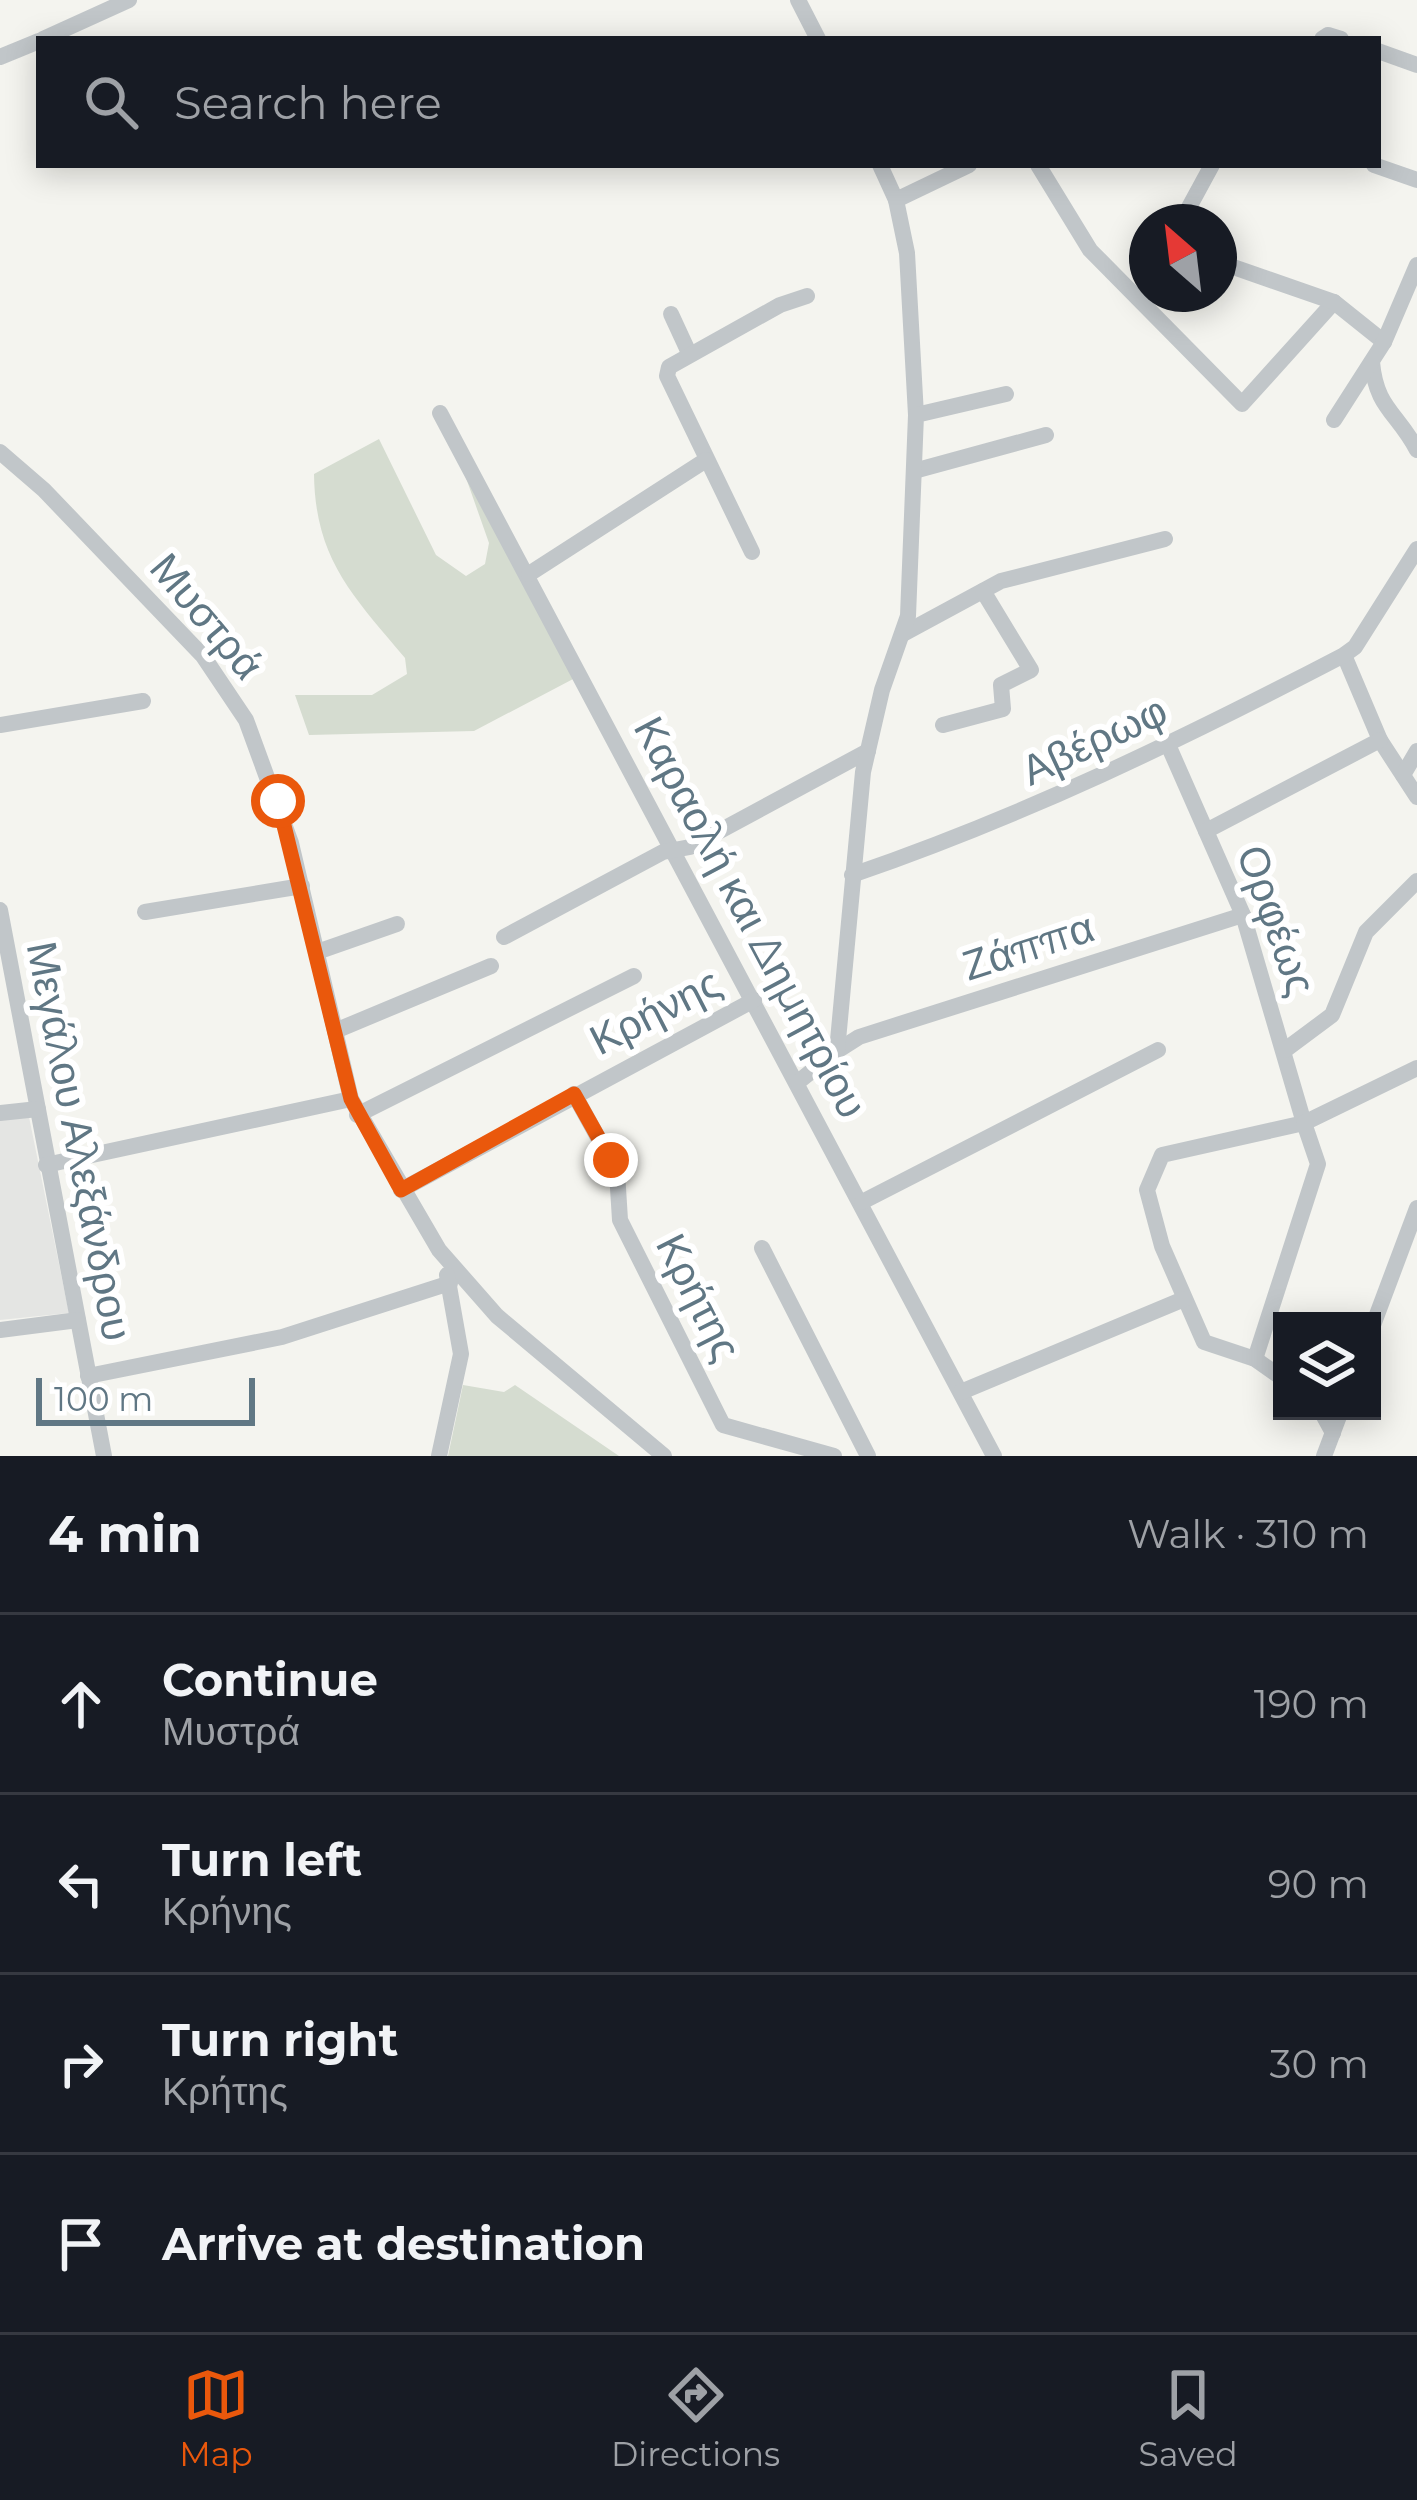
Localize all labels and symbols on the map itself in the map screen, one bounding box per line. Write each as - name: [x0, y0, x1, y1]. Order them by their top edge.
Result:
- north arrow: [1129, 204, 1237, 312]
- street label: Μυστρά: [139, 542, 275, 690]
- street label: Αβέρωφ: [1013, 684, 1175, 796]
- street label: Καραολή και Δημητρίου: [623, 707, 879, 1127]
- route start: [251, 774, 305, 828]
- street label: Ορφέως: [1226, 838, 1328, 1002]
- street label: Ζάππα: [956, 900, 1100, 992]
- street label: Μεγάλου Αλεξάνδρου: [16, 937, 144, 1345]
- street label: Κρήνης: [581, 956, 729, 1066]
- route end: [584, 1133, 638, 1187]
- street label: Κρήτης: [645, 1225, 753, 1369]
- scale bar: [36, 1372, 255, 1425]

